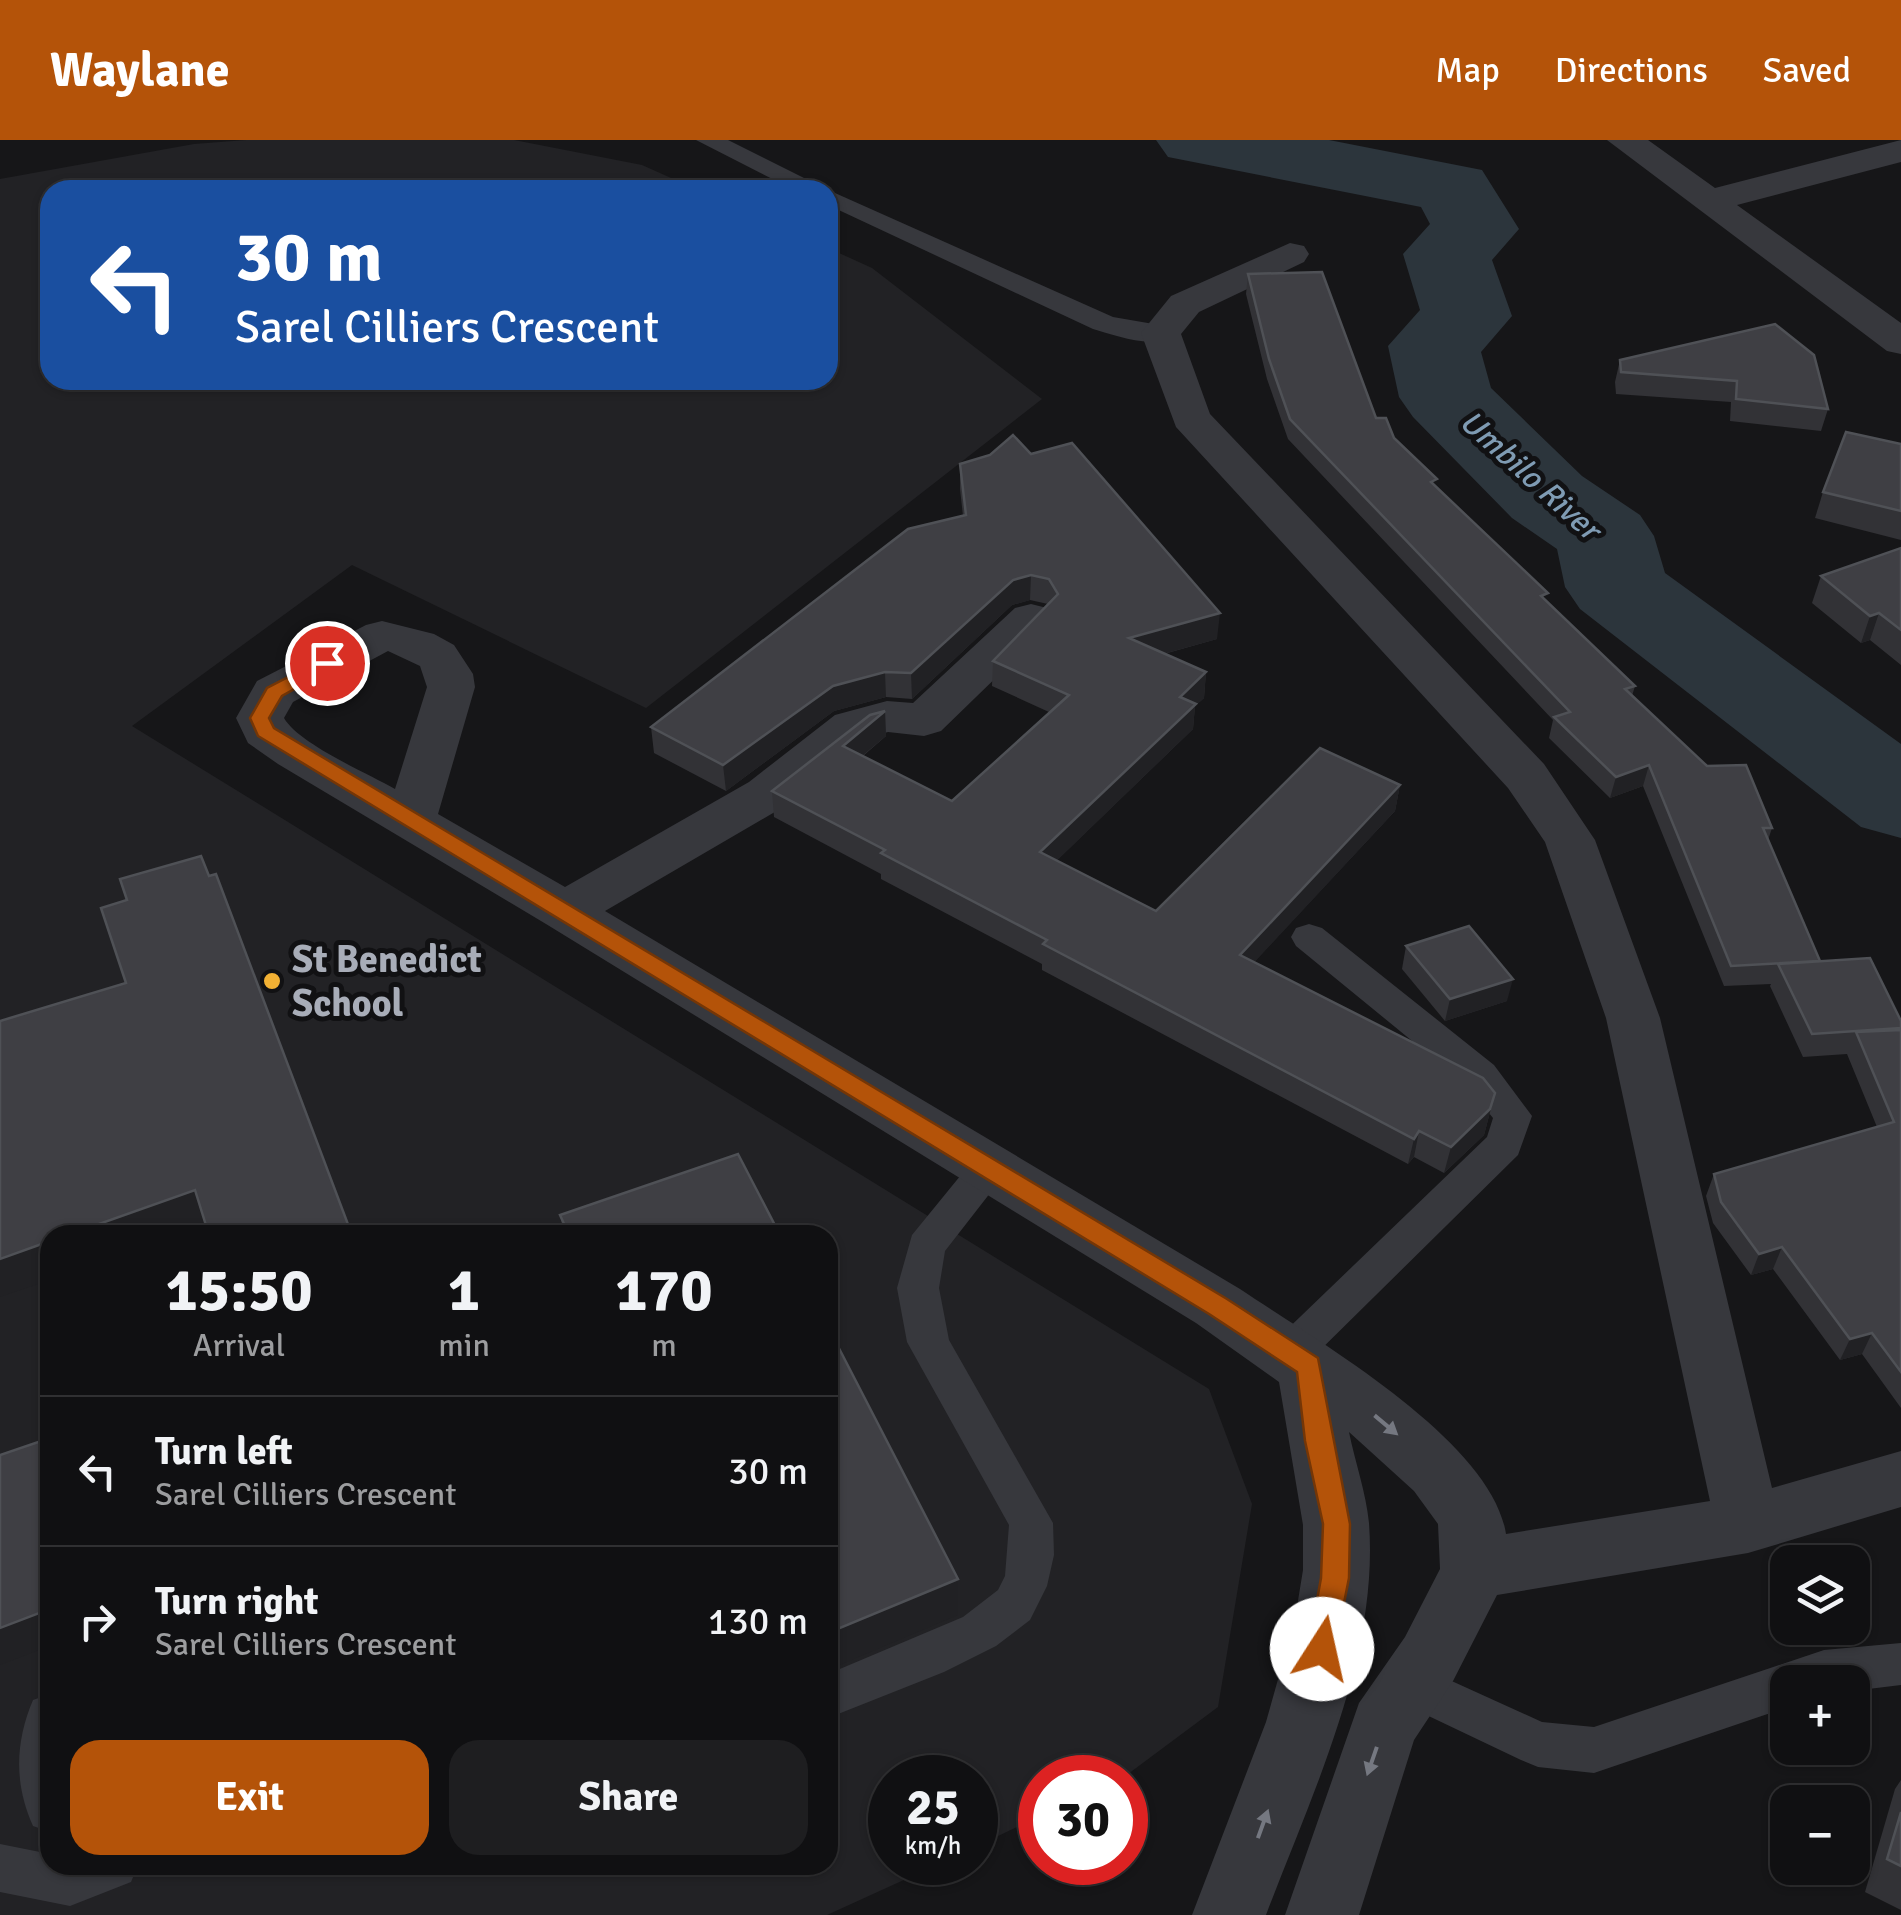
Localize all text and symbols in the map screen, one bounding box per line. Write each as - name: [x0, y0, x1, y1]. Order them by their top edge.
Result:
- text: Waylane: [50, 41, 230, 100]
- text: Map: [1435, 49, 1500, 92]
- text: Directions: [1555, 49, 1708, 92]
- text: Saved: [1763, 49, 1851, 92]
- text: 30 m: [235, 214, 383, 300]
- icon: left: [70, 220, 200, 350]
- text: Sarel Cilliers Crescent: [235, 300, 659, 355]
- water label: Umbilo River: [1452, 402, 1611, 551]
- pin: [285, 621, 370, 706]
- icon: arrive: [300, 636, 355, 691]
- place label: St Benedict School: [292, 936, 482, 1027]
- marker: St Benedict School: [261, 970, 283, 992]
- text: 15:50: [165, 1254, 313, 1328]
- text: 1: [448, 1254, 480, 1328]
- text: 170: [615, 1254, 713, 1328]
- text: Arrival: [193, 1326, 285, 1365]
- text: min: [438, 1326, 490, 1365]
- text: m: [651, 1326, 677, 1365]
- one-way arrow: [1374, 1414, 1399, 1435]
- text: Turn left: [155, 1428, 293, 1475]
- icon: left: [70, 1444, 125, 1499]
- text: 30 m: [728, 1448, 808, 1495]
- text: Sarel Cilliers Crescent: [155, 1475, 457, 1514]
- map controls: [1770, 1545, 1870, 1885]
- button: layers: [1770, 1545, 1870, 1645]
- text: Turn right: [155, 1578, 319, 1625]
- icon: right: [70, 1594, 125, 1649]
- position arrow: [1270, 1597, 1374, 1701]
- text: 130 m: [708, 1598, 808, 1645]
- text: Sarel Cilliers Crescent: [155, 1625, 457, 1664]
- button: +: [1770, 1665, 1870, 1765]
- button: Exit: [70, 1740, 429, 1855]
- button: Share: [449, 1740, 808, 1855]
- one-way arrow: [1364, 1746, 1379, 1776]
- speed limit sign: 30: [1018, 1755, 1148, 1885]
- text: 25: [906, 1777, 960, 1839]
- button: −: [1770, 1785, 1870, 1885]
- one-way arrow: [1256, 1808, 1271, 1838]
- text: km/h: [905, 1830, 961, 1861]

